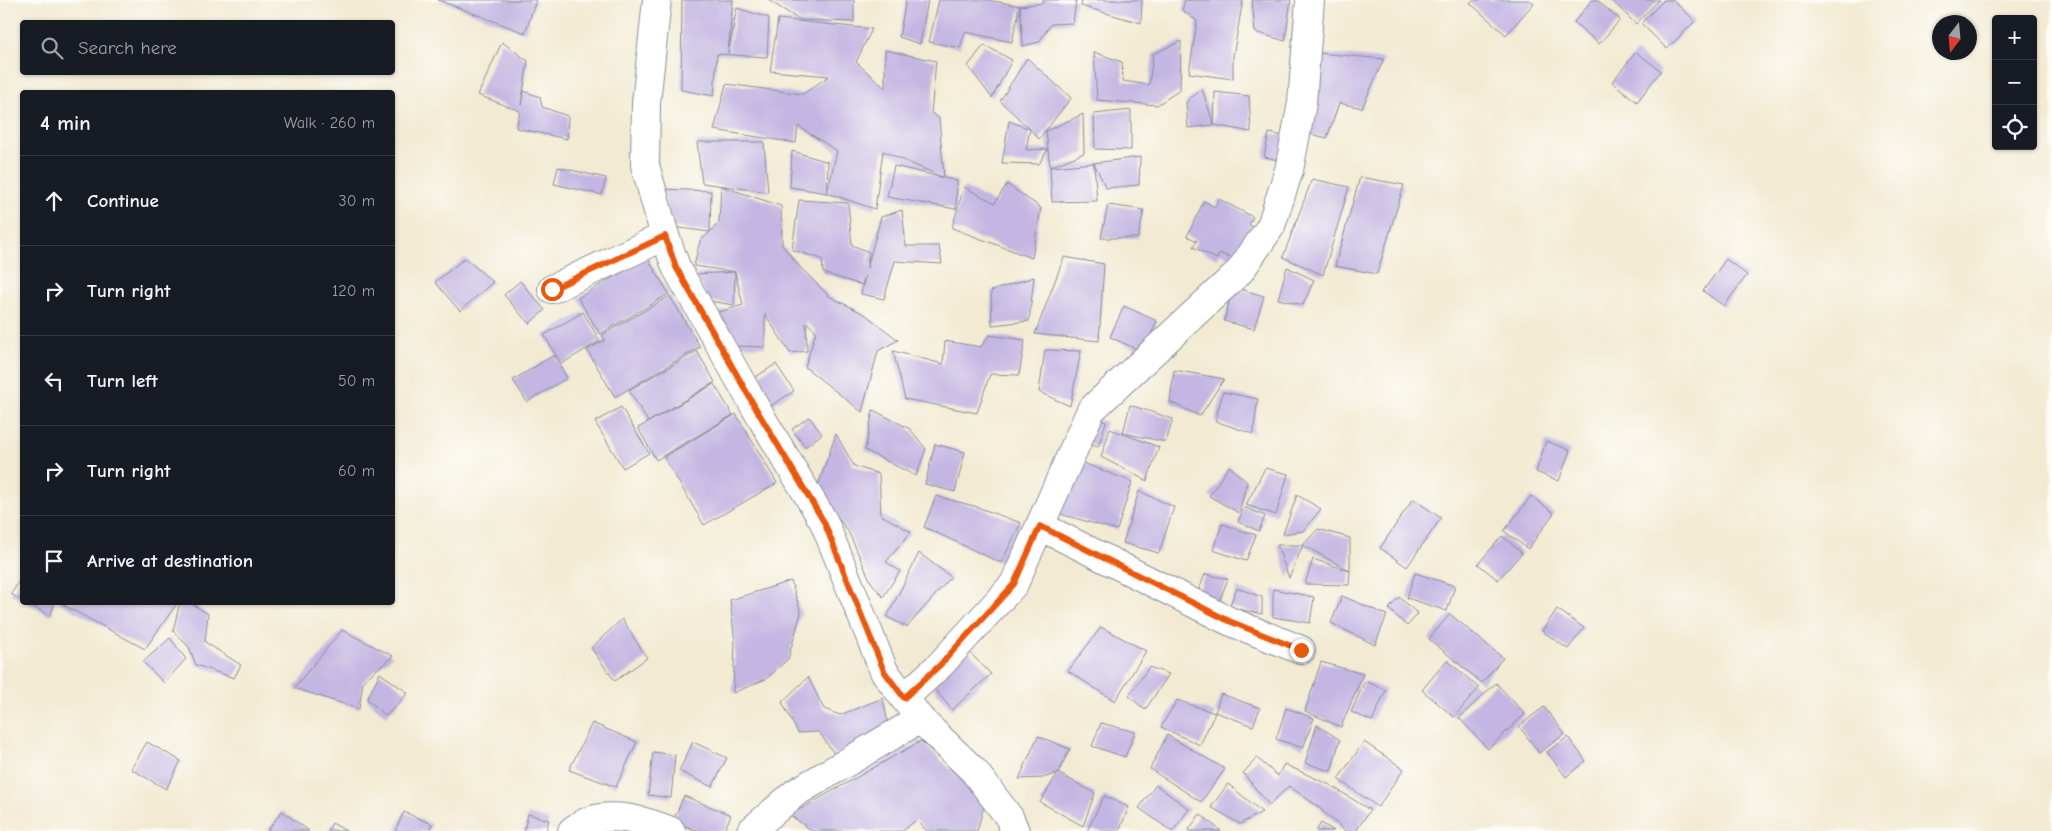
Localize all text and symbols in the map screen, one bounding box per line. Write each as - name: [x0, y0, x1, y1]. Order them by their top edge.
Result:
- north arrow: [1932, 15, 1977, 60]
- map controls: [1992, 15, 2037, 150]
- button: +: [1992, 15, 2037, 60]
- search box: [20, 20, 395, 75]
- icon: search: [38, 34, 66, 62]
- text: Search here: [78, 37, 177, 59]
- button: −: [1992, 60, 2037, 105]
- button: locate: [1992, 105, 2037, 150]
- text: 4 min: [40, 111, 91, 135]
- text: Walk · 260 m: [284, 114, 375, 132]
- icon: ahead: [40, 187, 68, 215]
- text: Continue: [87, 190, 159, 212]
- text: 30 m: [339, 192, 375, 210]
- icon: right: [40, 277, 68, 305]
- route start: [541, 278, 564, 301]
- text: Turn right: [87, 280, 171, 302]
- text: 120 m: [332, 282, 375, 300]
- icon: left: [40, 367, 68, 395]
- text: Turn left: [87, 370, 158, 392]
- text: 50 m: [338, 372, 375, 390]
- icon: right: [40, 457, 68, 485]
- text: Turn right: [87, 460, 171, 482]
- text: 60 m: [338, 462, 375, 480]
- icon: arrive: [40, 547, 68, 575]
- text: Arrive at destination: [87, 550, 253, 572]
- route end: [1290, 639, 1313, 662]

